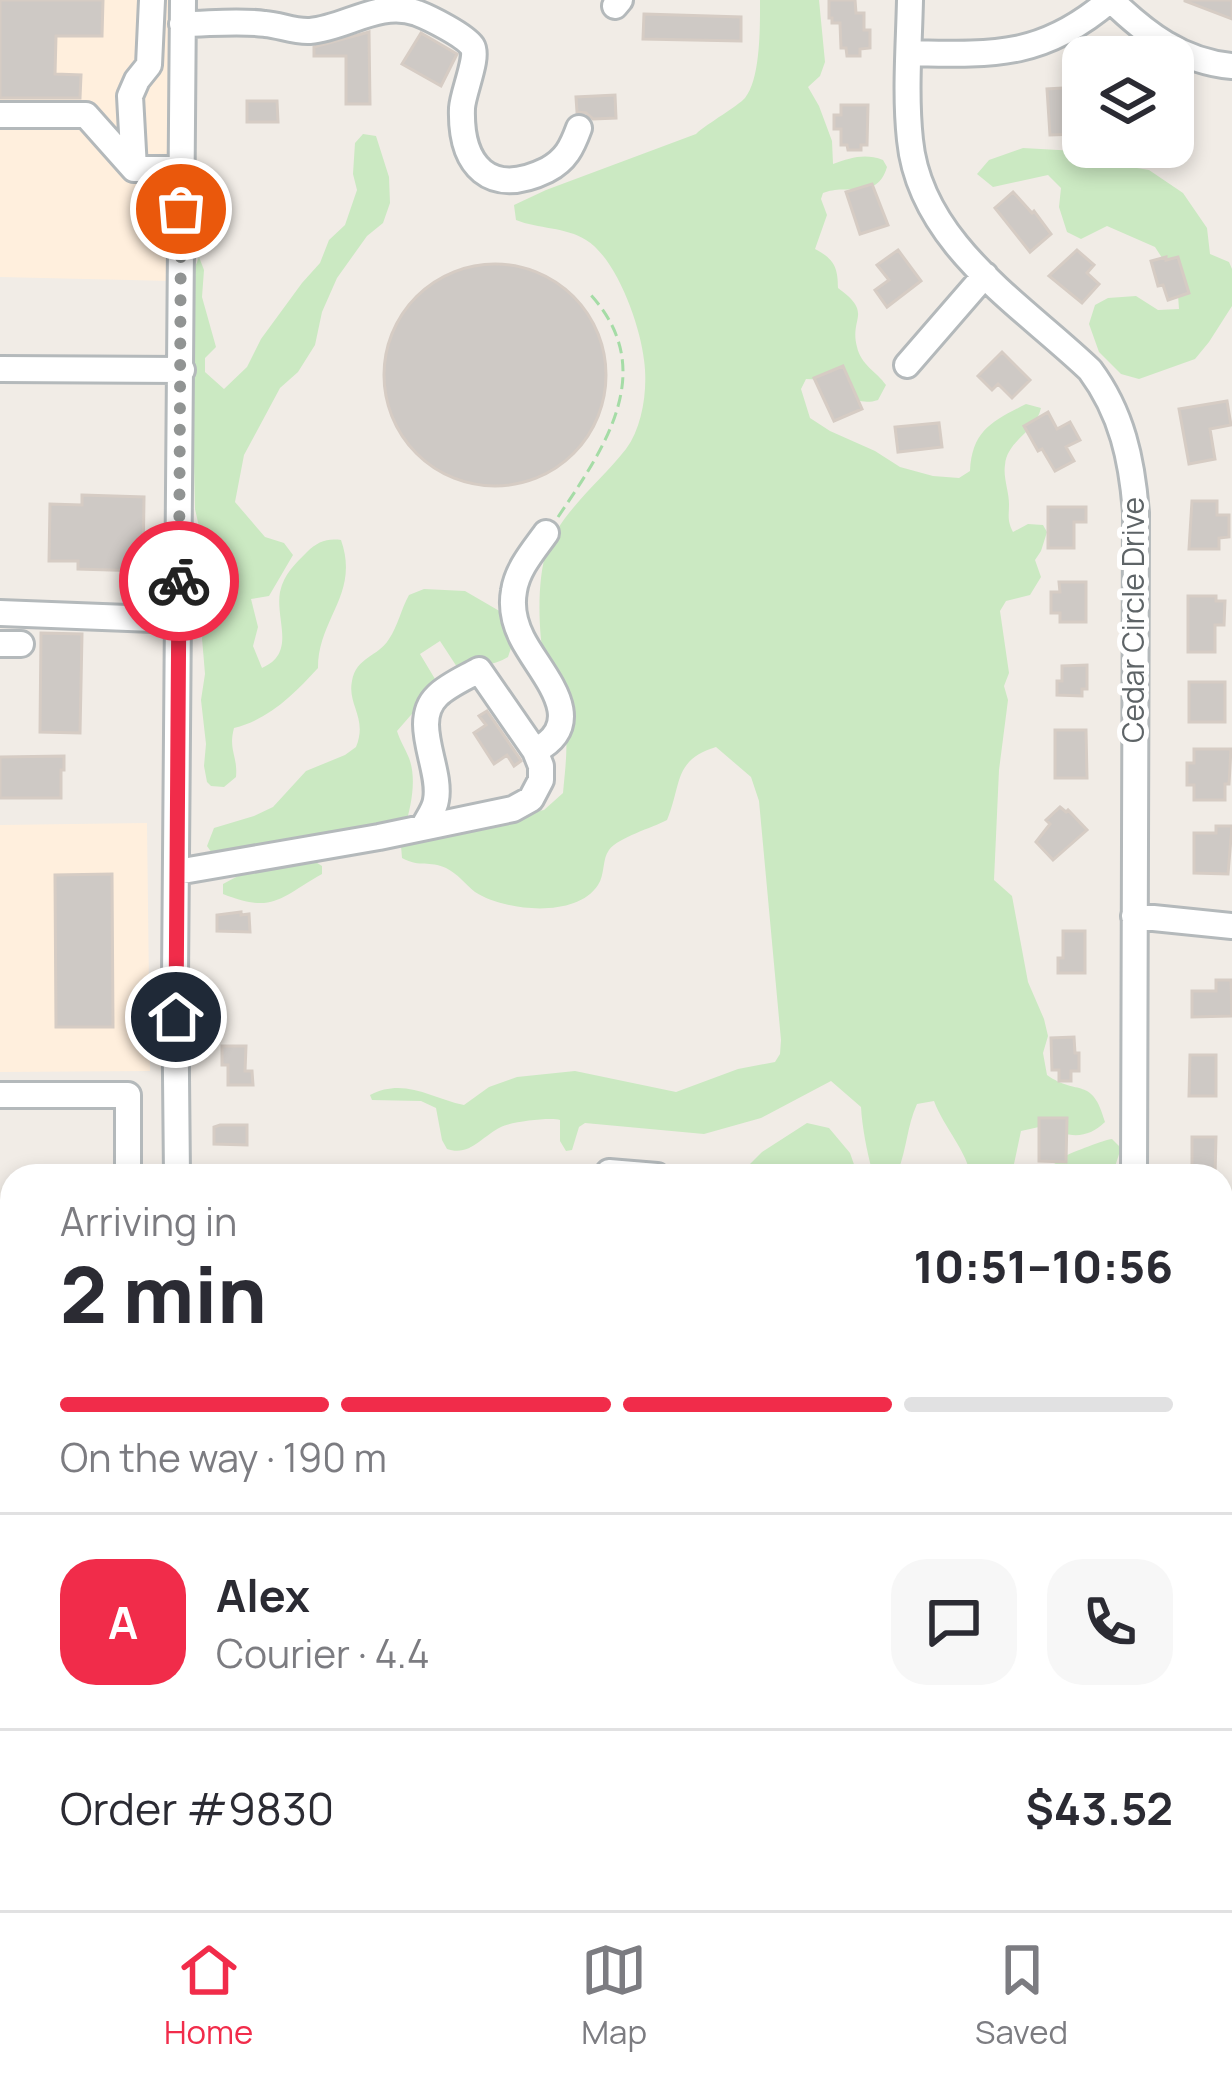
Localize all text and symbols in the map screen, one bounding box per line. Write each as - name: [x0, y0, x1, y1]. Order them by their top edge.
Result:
- map controls: [1062, 36, 1194, 168]
- button: layers: [1062, 36, 1194, 168]
- pin: [130, 158, 232, 260]
- icon: bag: [148, 176, 214, 242]
- street label: Cedar Circle Drive: [1112, 497, 1153, 743]
- courier: [119, 521, 239, 641]
- icon: bike: [146, 548, 212, 614]
- pin: [125, 966, 227, 1068]
- icon: home: [143, 984, 209, 1050]
- text: Arriving in: [60, 1194, 237, 1248]
- text: 10:51–10:56: [914, 1235, 1173, 1297]
- text: 2 min: [60, 1240, 267, 1346]
- text: On the way · 190 m: [60, 1430, 387, 1484]
- button: chat: [891, 1559, 1017, 1685]
- button: phone: [1047, 1559, 1173, 1685]
- text: Alex: [216, 1564, 310, 1626]
- text: A: [108, 1591, 138, 1653]
- text: Courier · 4.4: [216, 1626, 430, 1680]
- text: Order #9830: [60, 1777, 334, 1839]
- text: $43.52: [1026, 1777, 1173, 1839]
- tab: Home: [164, 1937, 253, 2054]
- tab: Map: [581, 1937, 647, 2054]
- tab: Saved: [975, 1937, 1068, 2054]

